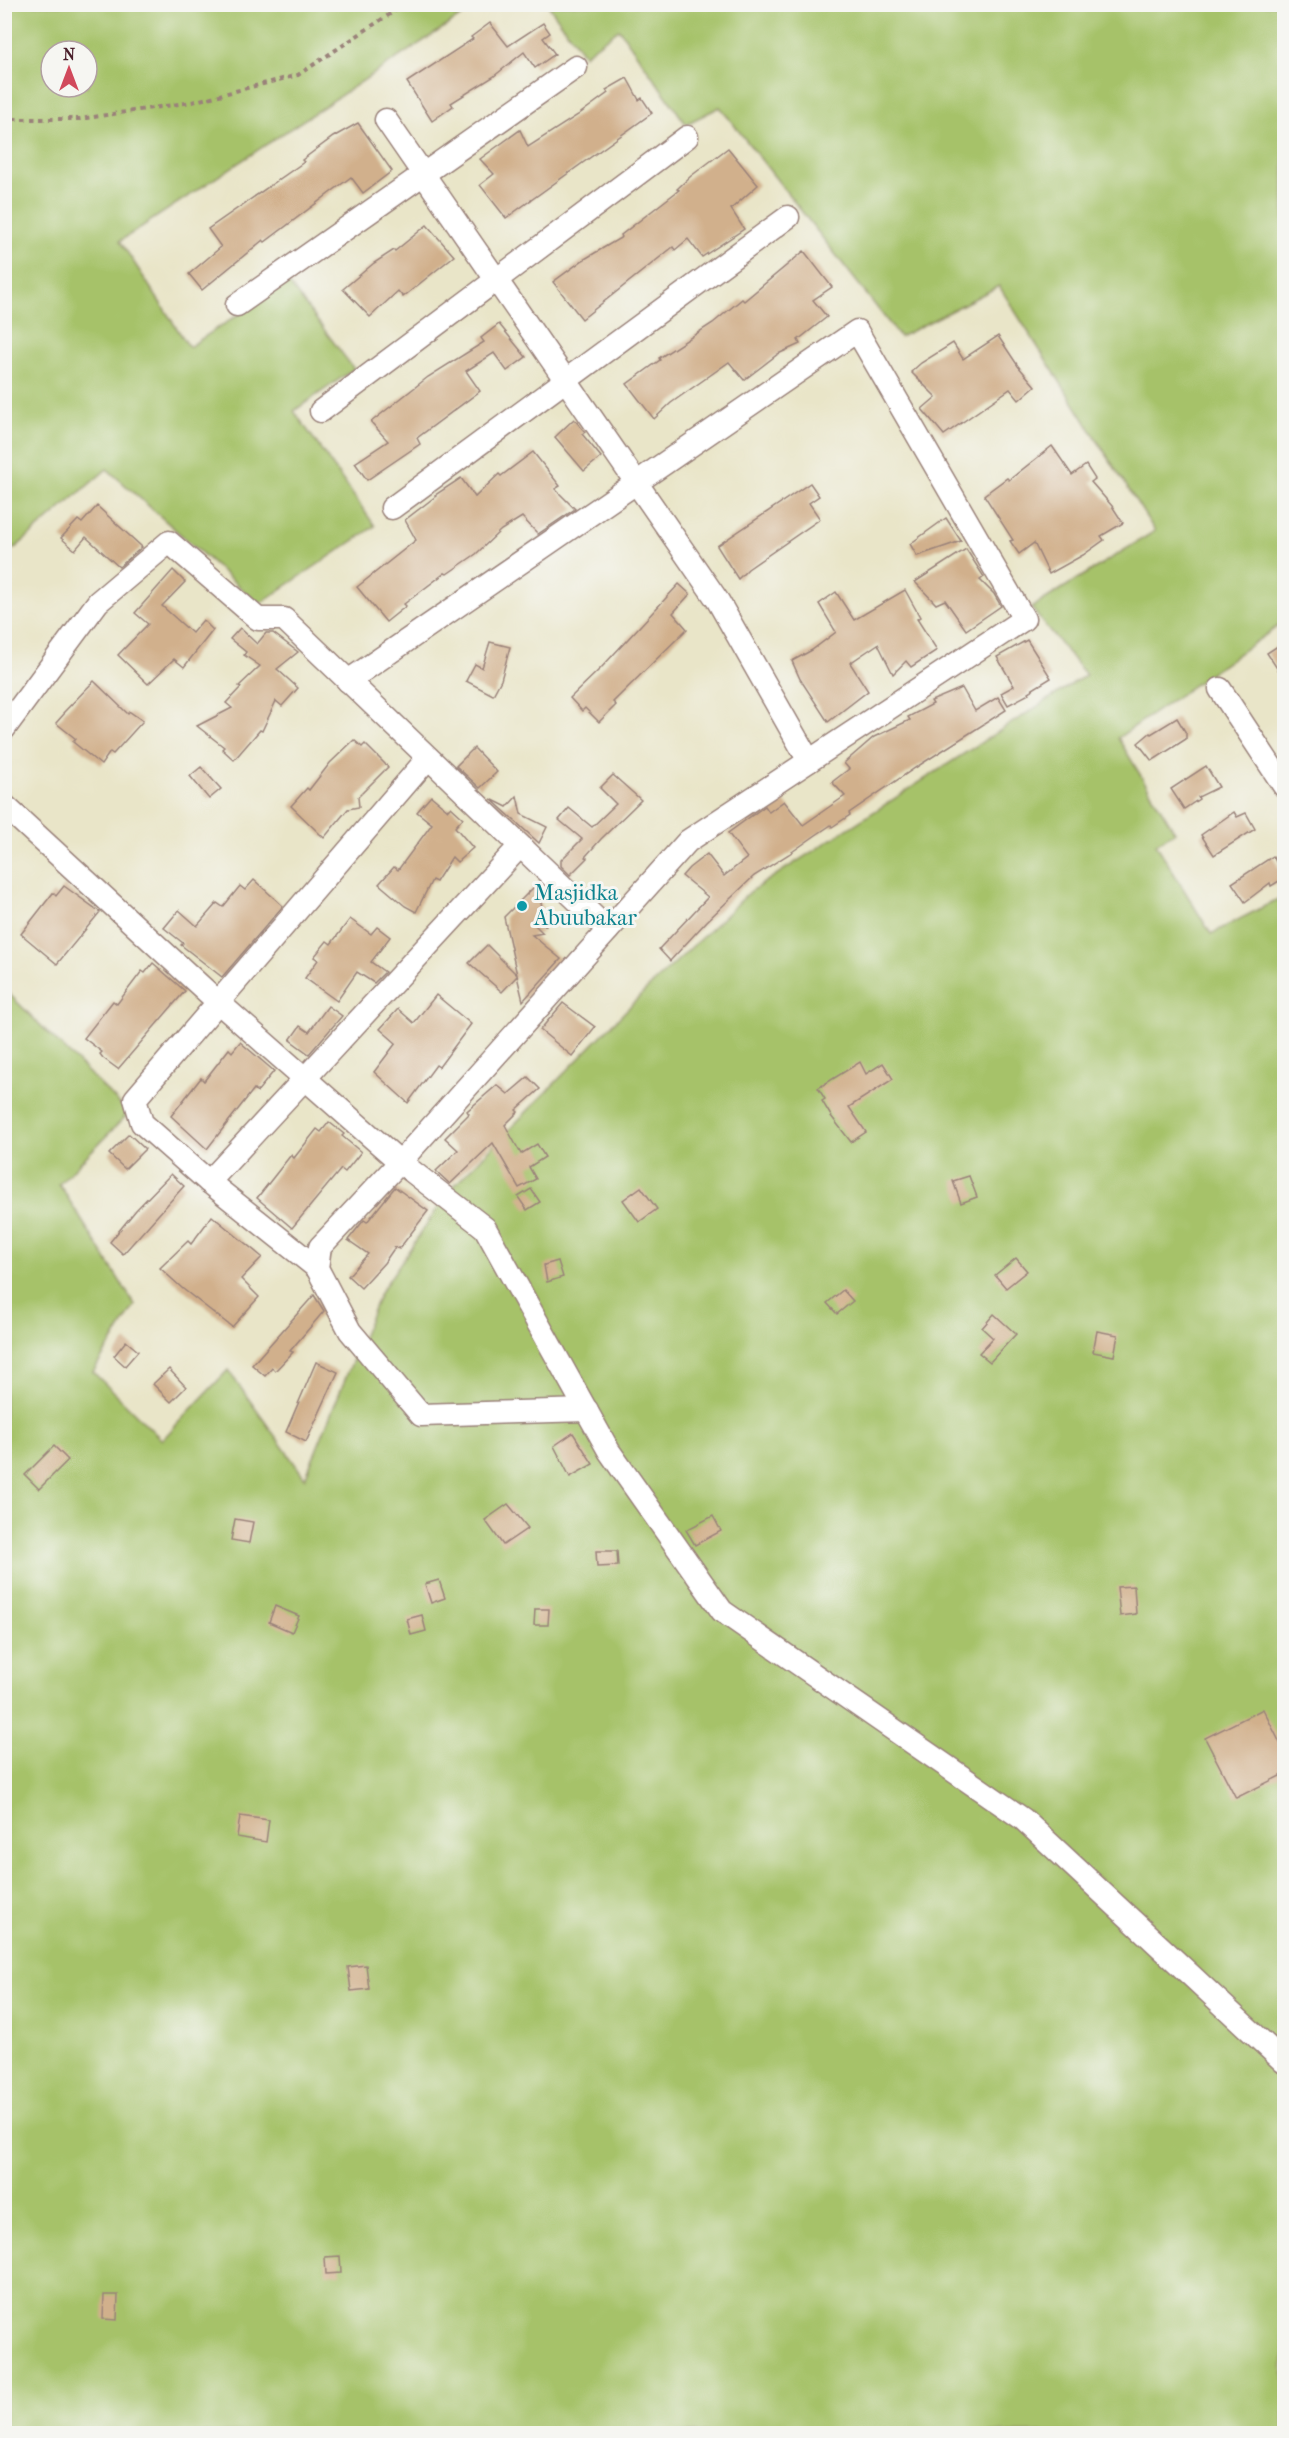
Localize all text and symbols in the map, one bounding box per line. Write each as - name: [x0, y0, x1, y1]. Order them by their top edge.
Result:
- north arrow: [39, 39, 99, 99]
- text: N: [63, 45, 76, 64]
- place label: Masjidka Abuubakar: [533, 880, 637, 931]
- marker: Masjidka Abuubakar: [515, 899, 529, 913]

